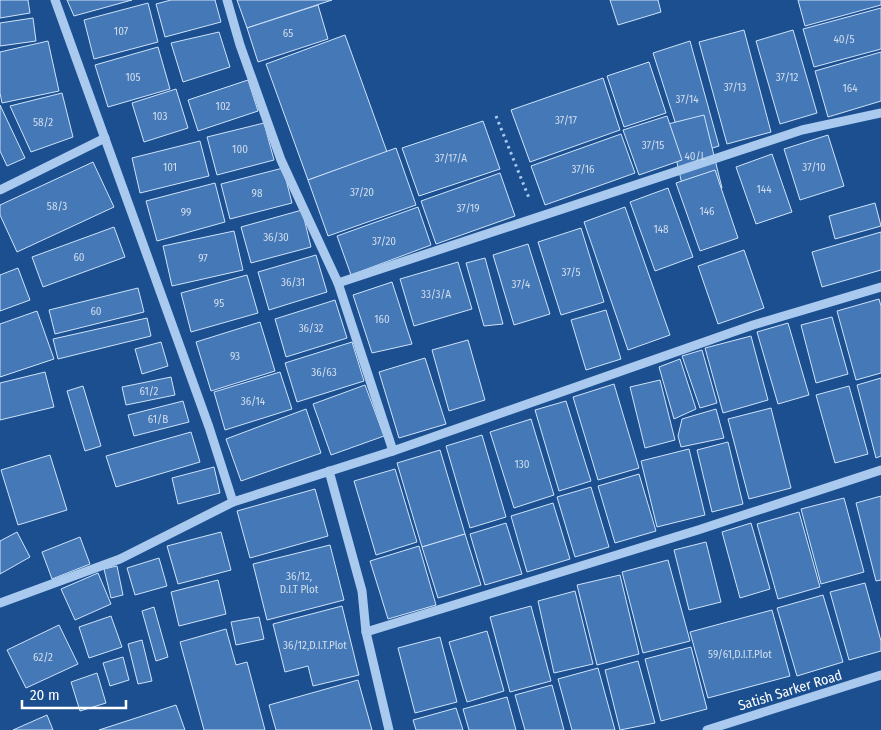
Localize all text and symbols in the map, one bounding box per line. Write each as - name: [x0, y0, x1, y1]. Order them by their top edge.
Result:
- house number: 107: [114, 25, 129, 38]
- house number: 65: [283, 27, 293, 40]
- house number: 40/5: [833, 33, 855, 46]
- house number: 105: [125, 71, 141, 84]
- house number: 37/12: [776, 71, 798, 84]
- house number: 37/13: [724, 81, 746, 94]
- house number: 164: [842, 82, 858, 95]
- house number: 37/14: [675, 93, 699, 106]
- house number: 102: [216, 100, 231, 113]
- house number: 103: [153, 110, 167, 123]
- house number: 37/17: [555, 114, 578, 127]
- house number: 58/2: [33, 116, 53, 129]
- house number: 37/15: [642, 139, 664, 152]
- house number: 100: [232, 143, 248, 156]
- house number: 40/L: [684, 150, 706, 163]
- house number: 37/17/A: [435, 152, 467, 165]
- house number: 101: [163, 161, 177, 174]
- house number: 37/10: [802, 161, 826, 174]
- house number: 37/16: [571, 163, 595, 176]
- house number: 144: [757, 183, 772, 196]
- house number: 37/20: [350, 186, 374, 199]
- house number: 98: [252, 187, 263, 200]
- house number: 58/3: [47, 200, 67, 213]
- house number: 37/19: [456, 202, 480, 215]
- house number: 146: [699, 205, 715, 218]
- house number: 99: [181, 206, 191, 219]
- house number: 148: [653, 223, 669, 236]
- house number: 36/30: [263, 231, 289, 244]
- house number: 37/20: [372, 235, 396, 248]
- house number: 60: [73, 251, 85, 264]
- house number: 97: [198, 252, 208, 265]
- house number: 37/5: [562, 266, 580, 279]
- house number: 36/31: [281, 276, 305, 289]
- house number: 37/4: [512, 278, 531, 291]
- house number: 33/3/A: [421, 288, 451, 301]
- house number: 95: [214, 297, 224, 310]
- house number: 60: [90, 305, 102, 318]
- house number: 160: [374, 313, 390, 326]
- house number: 36/32: [299, 322, 324, 335]
- house number: 93: [230, 350, 240, 363]
- house number: 36/63: [311, 366, 337, 379]
- house number: 61/2: [140, 385, 159, 398]
- house number: 36/14: [241, 395, 266, 408]
- house number: 61/B: [148, 413, 168, 426]
- house number: 130: [515, 458, 530, 471]
- house number: 36/12, D.I.T Plot: [280, 570, 319, 596]
- house number: 36/12,D.I.T.Plot: [283, 639, 347, 652]
- house number: 59/61,D.I.T.Plot: [708, 648, 772, 661]
- house number: 62/2: [33, 651, 53, 664]
- street label: Satish Sarker Road: [736, 667, 844, 714]
- scale bar: [22, 678, 126, 710]
- text: 20 m: [30, 686, 60, 704]

